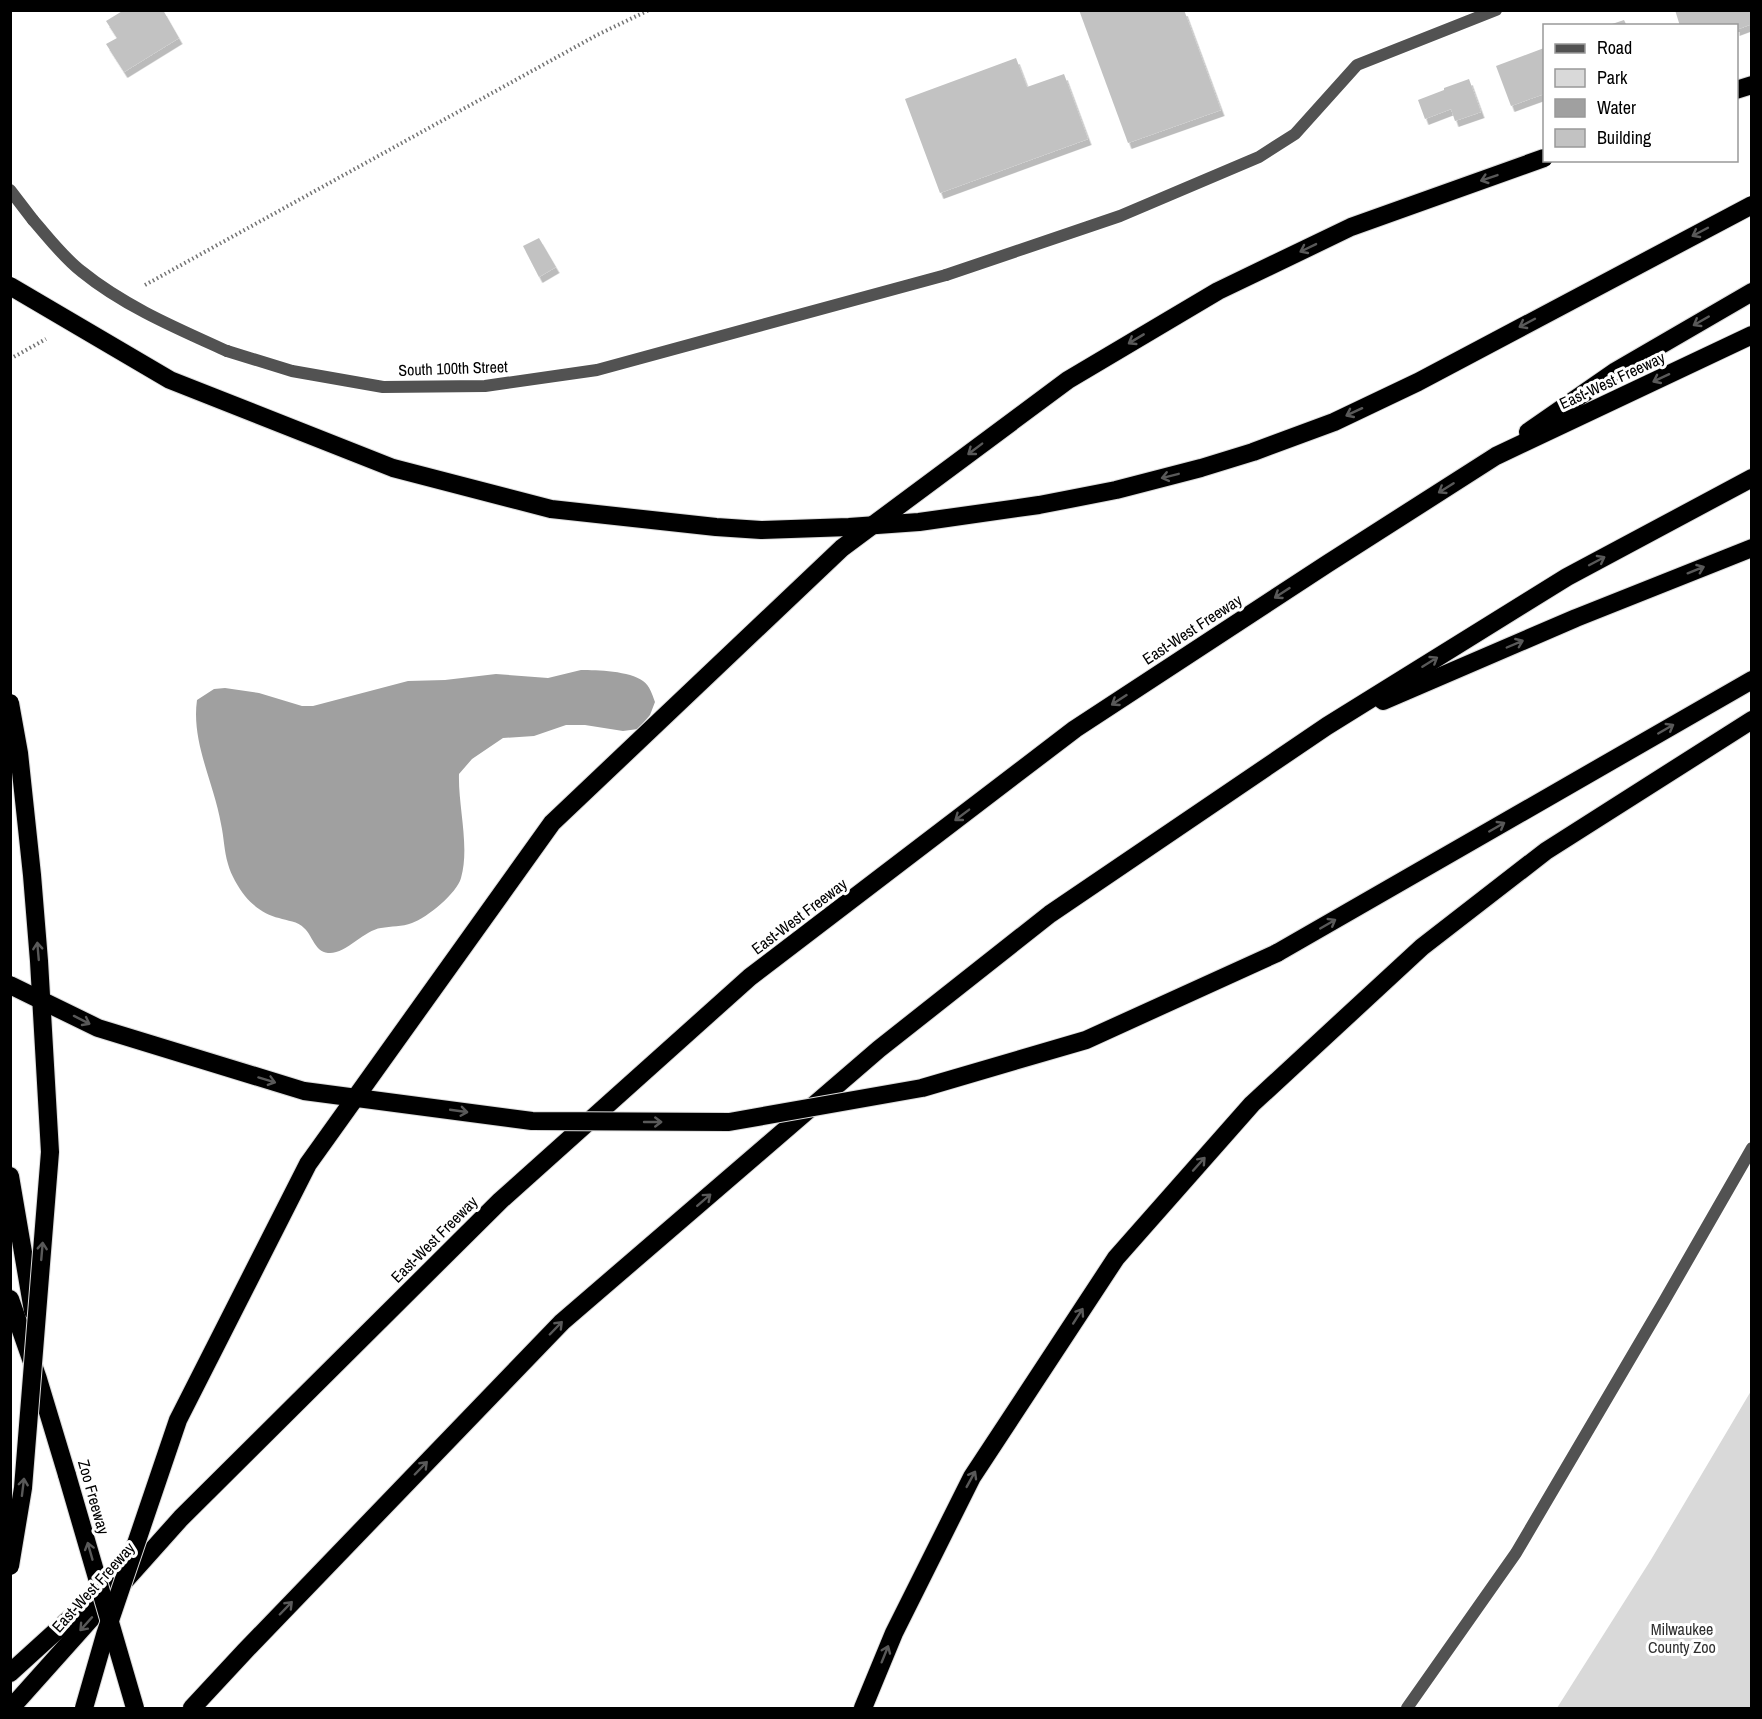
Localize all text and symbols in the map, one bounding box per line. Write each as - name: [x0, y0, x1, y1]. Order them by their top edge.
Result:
- legend: [1543, 24, 1738, 162]
- text: Road: [1597, 35, 1632, 60]
- text: Park: [1597, 65, 1628, 90]
- text: Water: [1597, 95, 1636, 120]
- text: Building: [1597, 125, 1652, 150]
- one-way arrow: [1480, 173, 1499, 184]
- one-way arrow: [1692, 226, 1709, 238]
- one-way arrow: [1299, 242, 1317, 254]
- one-way arrow: [1692, 316, 1710, 327]
- one-way arrow: [1519, 318, 1537, 329]
- one-way arrow: [1128, 334, 1145, 346]
- street label: East-West Freeway: [1556, 346, 1669, 414]
- street label: South 100th Street: [398, 355, 508, 381]
- one-way arrow: [1652, 373, 1670, 385]
- one-way arrow: [1345, 407, 1363, 419]
- one-way arrow: [967, 443, 983, 455]
- one-way arrow: [1161, 471, 1180, 483]
- one-way arrow: [1438, 482, 1455, 494]
- one-way arrow: [1588, 555, 1605, 567]
- one-way arrow: [1686, 564, 1704, 575]
- one-way arrow: [1274, 587, 1291, 599]
- street label: East-West Freeway: [1138, 588, 1246, 669]
- one-way arrow: [1506, 638, 1524, 650]
- one-way arrow: [1421, 655, 1438, 667]
- one-way arrow: [1111, 694, 1128, 706]
- one-way arrow: [1657, 723, 1674, 735]
- one-way arrow: [954, 809, 970, 822]
- one-way arrow: [1488, 820, 1505, 832]
- street label: East-West Freeway: [747, 873, 852, 959]
- one-way arrow: [1319, 918, 1336, 930]
- one-way arrow: [33, 942, 44, 962]
- one-way arrow: [72, 1015, 90, 1027]
- one-way arrow: [257, 1075, 276, 1086]
- one-way arrow: [449, 1106, 468, 1117]
- one-way arrow: [643, 1116, 663, 1128]
- one-way arrow: [1192, 1157, 1206, 1172]
- street label: East-West Freeway: [386, 1191, 482, 1287]
- one-way arrow: [696, 1193, 711, 1207]
- one-way arrow: [37, 1241, 48, 1261]
- one-way arrow: [1072, 1308, 1084, 1325]
- one-way arrow: [549, 1320, 564, 1335]
- street label: Zoo Freeway: [73, 1457, 115, 1537]
- one-way arrow: [414, 1461, 428, 1476]
- one-way arrow: [966, 1471, 977, 1489]
- one-way arrow: [18, 1478, 29, 1497]
- street label: East-West Freeway: [47, 1537, 140, 1637]
- one-way arrow: [84, 1542, 95, 1561]
- one-way arrow: [278, 1601, 293, 1616]
- one-way arrow: [79, 1616, 93, 1631]
- park label: Milwaukee County Zoo: [1648, 1618, 1716, 1658]
- one-way arrow: [880, 1646, 891, 1664]

